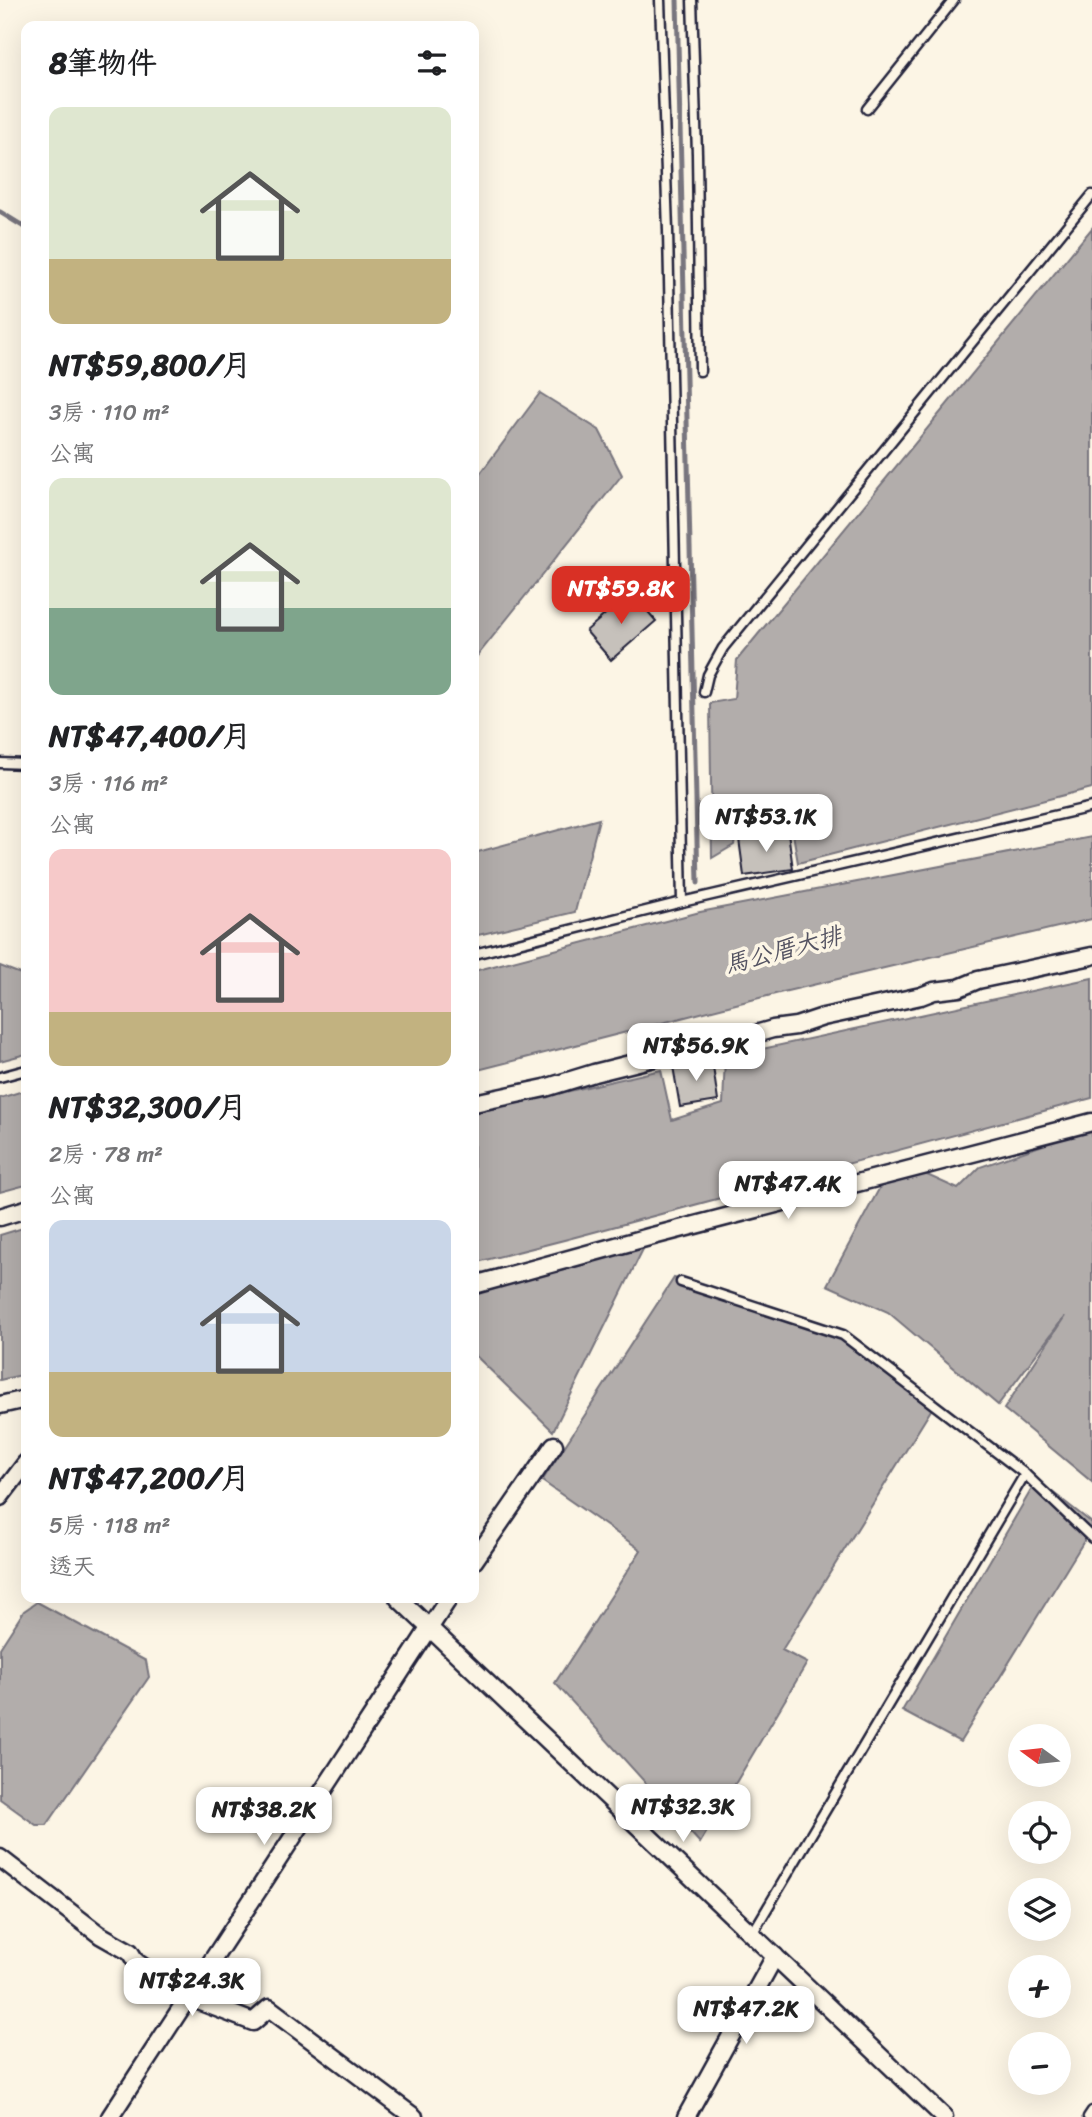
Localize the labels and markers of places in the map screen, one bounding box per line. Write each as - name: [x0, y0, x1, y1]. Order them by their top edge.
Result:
- pin: NT$59.8K: [549, 566, 693, 626]
- pin: NT$53.1K: [694, 794, 838, 854]
- pin: NT$56.9K: [624, 1024, 768, 1083]
- pin: NT$47.4K: [716, 1162, 860, 1221]
- pin: NT$32.3K: [611, 1784, 755, 1844]
- pin: NT$38.2K: [192, 1787, 336, 1847]
- pin: NT$24.3K: [120, 1958, 264, 2018]
- pin: NT$47.2K: [674, 1986, 818, 2046]

